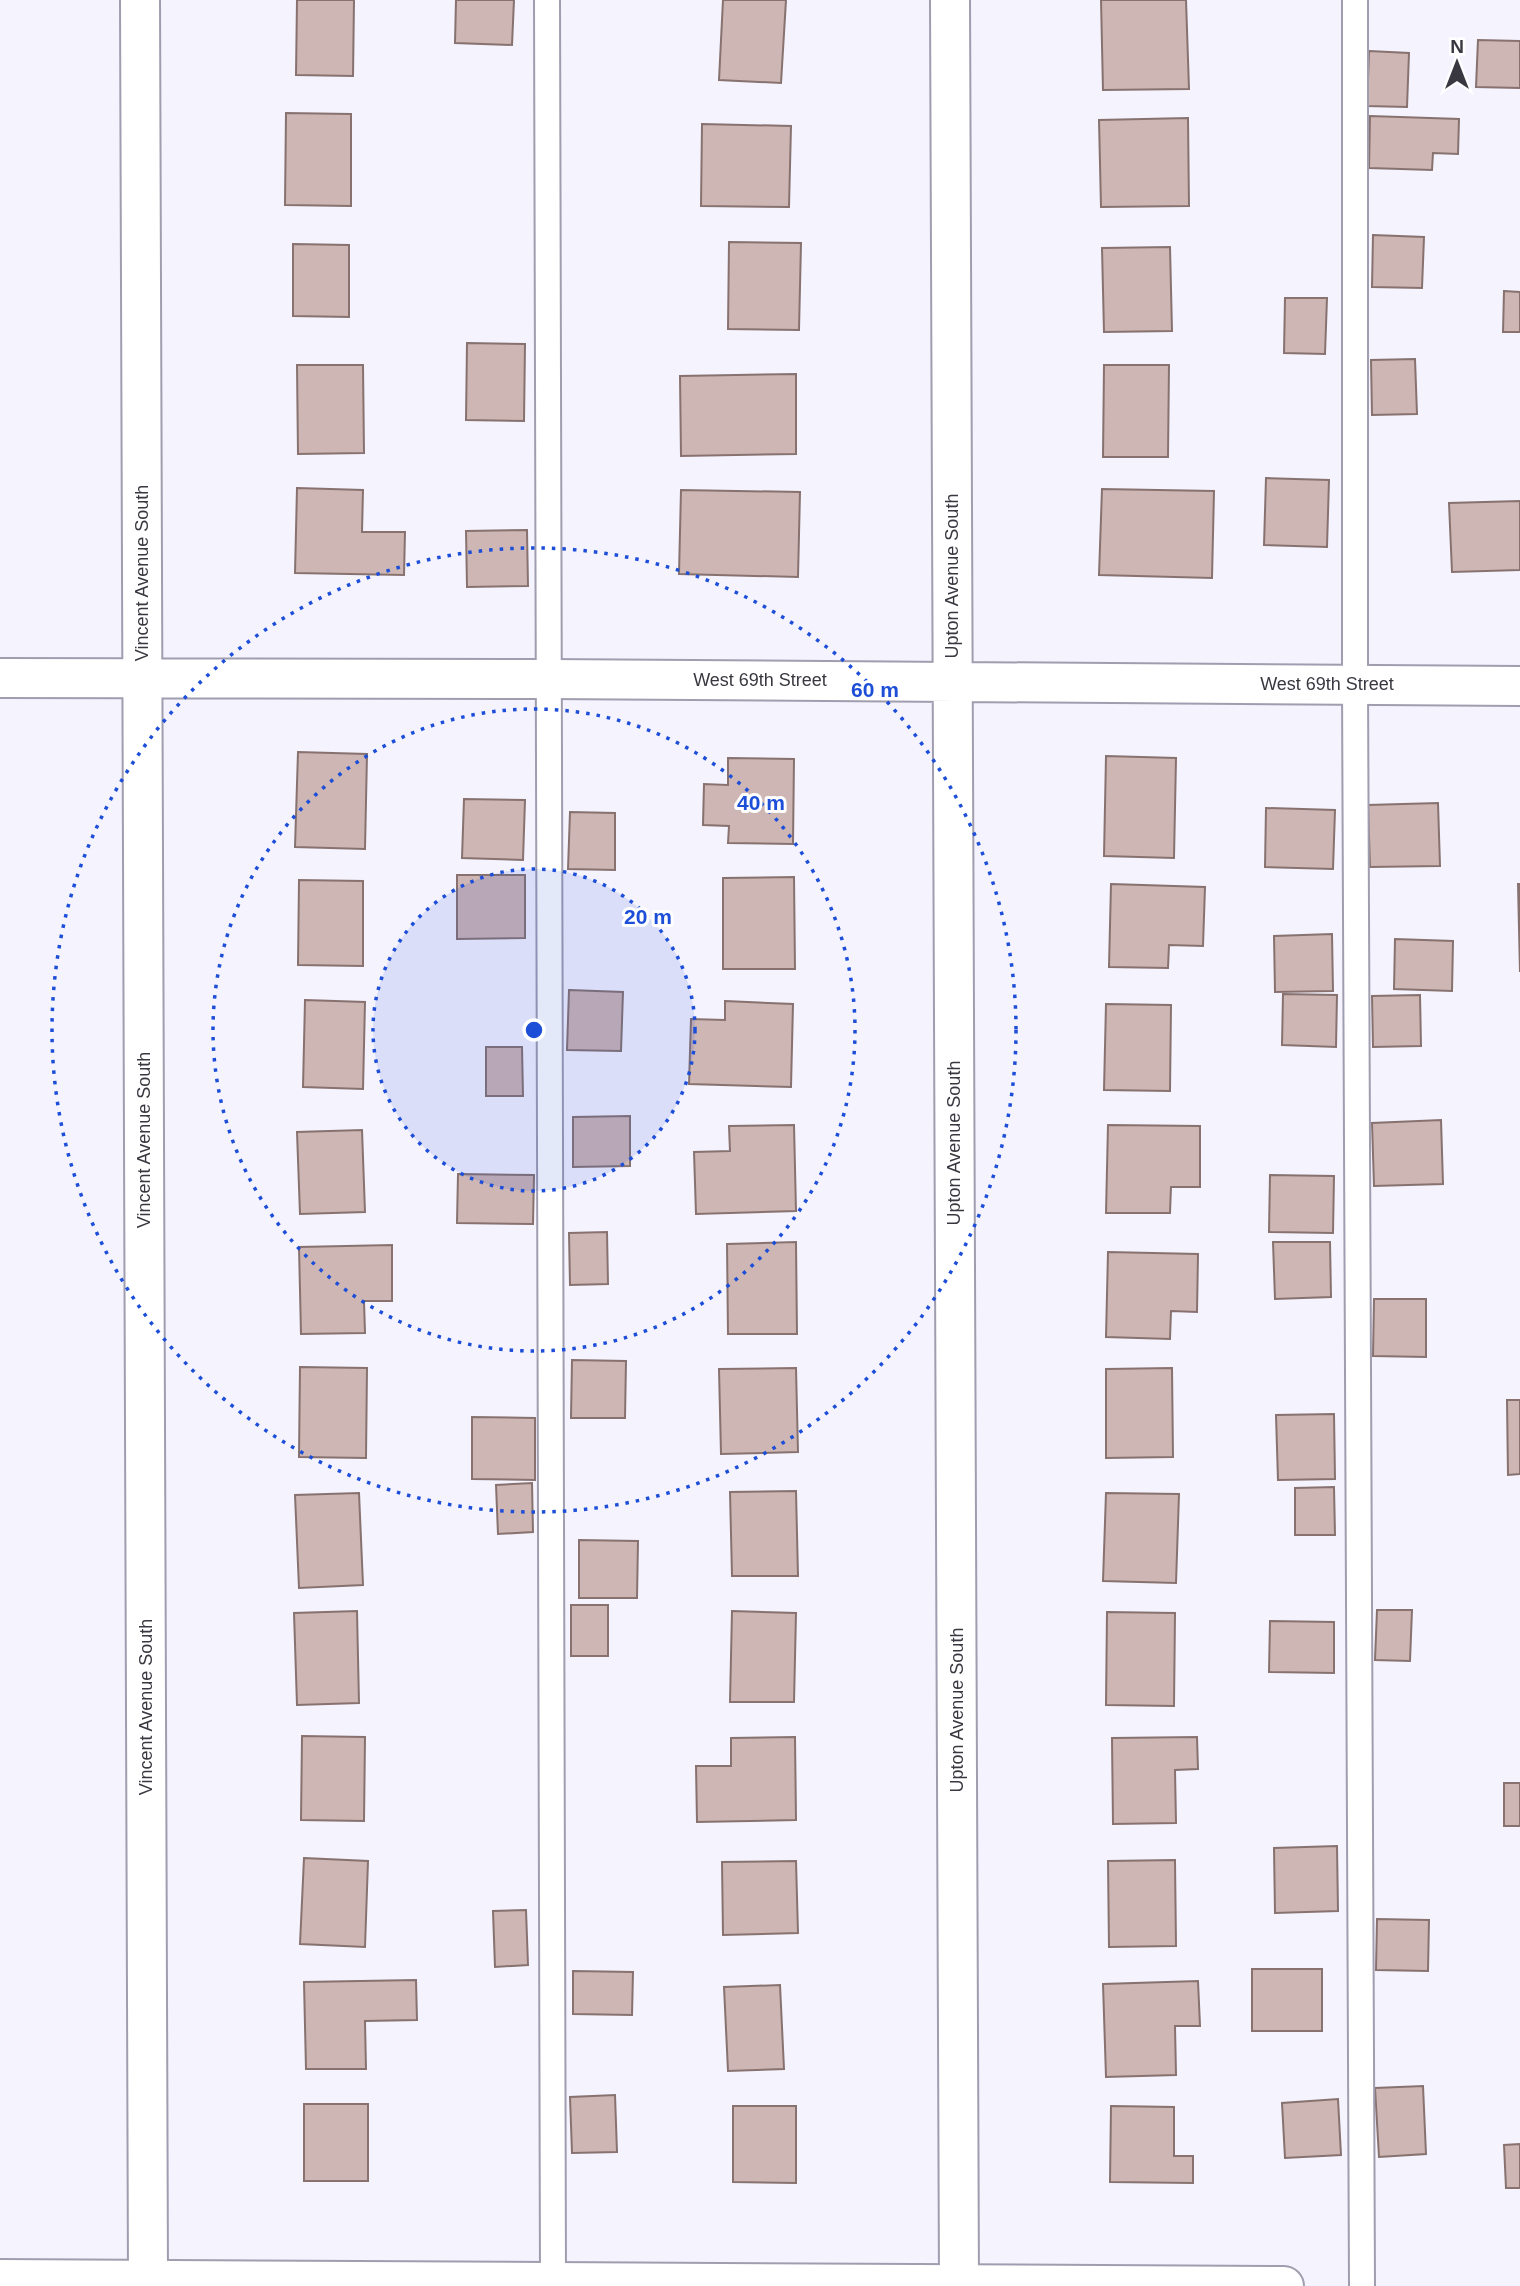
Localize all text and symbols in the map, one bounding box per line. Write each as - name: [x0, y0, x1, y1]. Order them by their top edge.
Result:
- north arrow: [1422, 28, 1492, 98]
- text: N: [1450, 36, 1464, 57]
- street label: Vincent Avenue South: [132, 485, 152, 661]
- street label: Upton Avenue South: [942, 494, 962, 658]
- street label: West 69th Street: [693, 670, 827, 690]
- street label: West 69th Street: [1260, 674, 1394, 694]
- text: 60 m: [851, 678, 899, 701]
- text: 40 m: [737, 791, 785, 814]
- text: 20 m: [624, 905, 672, 928]
- centre of rings: [522, 1018, 546, 1042]
- street label: Vincent Avenue South: [134, 1052, 154, 1228]
- street label: Upton Avenue South: [944, 1061, 964, 1225]
- street label: Vincent Avenue South: [136, 1619, 156, 1795]
- street label: Upton Avenue South: [947, 1628, 967, 1792]

